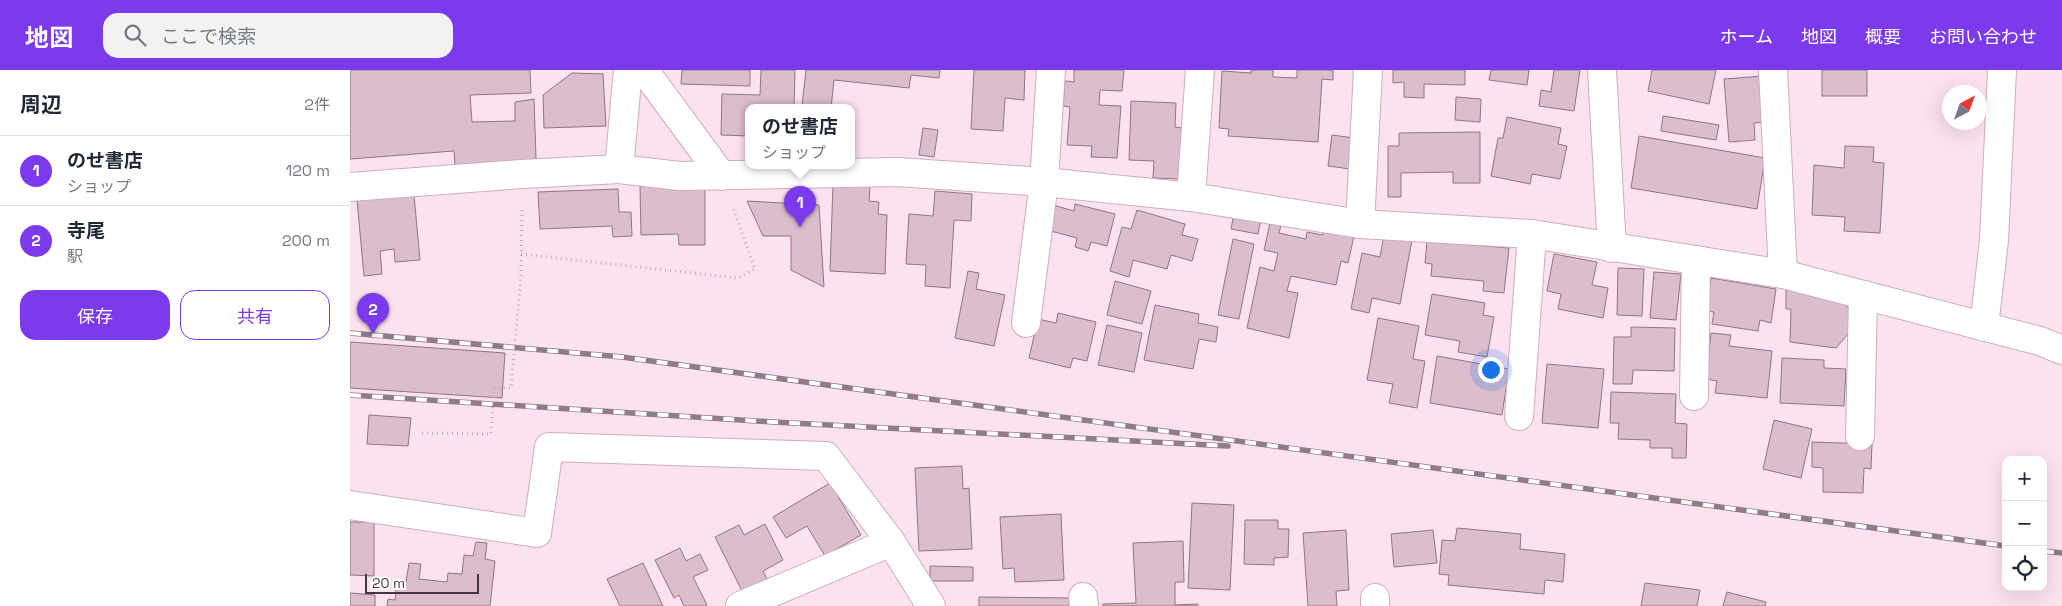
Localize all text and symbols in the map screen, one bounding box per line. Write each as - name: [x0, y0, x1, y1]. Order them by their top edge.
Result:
- search box: [103, 13, 453, 58]
- icon: search: [121, 21, 149, 49]
- text: 地図: [25, 22, 73, 53]
- text: ここで検索: [161, 24, 256, 49]
- text: ホーム: [1720, 25, 1773, 48]
- text: 地図: [1801, 25, 1837, 48]
- text: 概要: [1865, 25, 1901, 48]
- text: お問い合わせ: [1929, 25, 2037, 48]
- north arrow: [1942, 85, 1987, 130]
- text: 周辺: [20, 91, 62, 118]
- text: 2件: [304, 94, 330, 115]
- popup: [745, 104, 855, 169]
- text: のせ書店: [762, 114, 838, 139]
- text: ショップ: [762, 142, 826, 163]
- text: のせ書店: [67, 148, 143, 173]
- text: 1: [32, 160, 40, 181]
- text: 120 m: [286, 160, 330, 181]
- text: ショップ: [67, 176, 131, 197]
- pin: 1: [784, 186, 816, 227]
- text: 寺尾: [67, 218, 105, 243]
- text: 2: [31, 230, 41, 251]
- text: 200 m: [282, 230, 330, 251]
- text: 駅: [67, 246, 83, 267]
- button: 保存: [20, 290, 170, 340]
- button: 共有: [180, 290, 330, 340]
- pin: 2: [357, 293, 389, 334]
- your location: [1478, 357, 1504, 383]
- map controls: [2002, 456, 2047, 591]
- button: +: [2002, 456, 2047, 501]
- button: −: [2002, 501, 2047, 546]
- button: locate: [2002, 546, 2047, 591]
- scale bar: [365, 571, 479, 594]
- text: 20 m: [372, 574, 405, 592]

